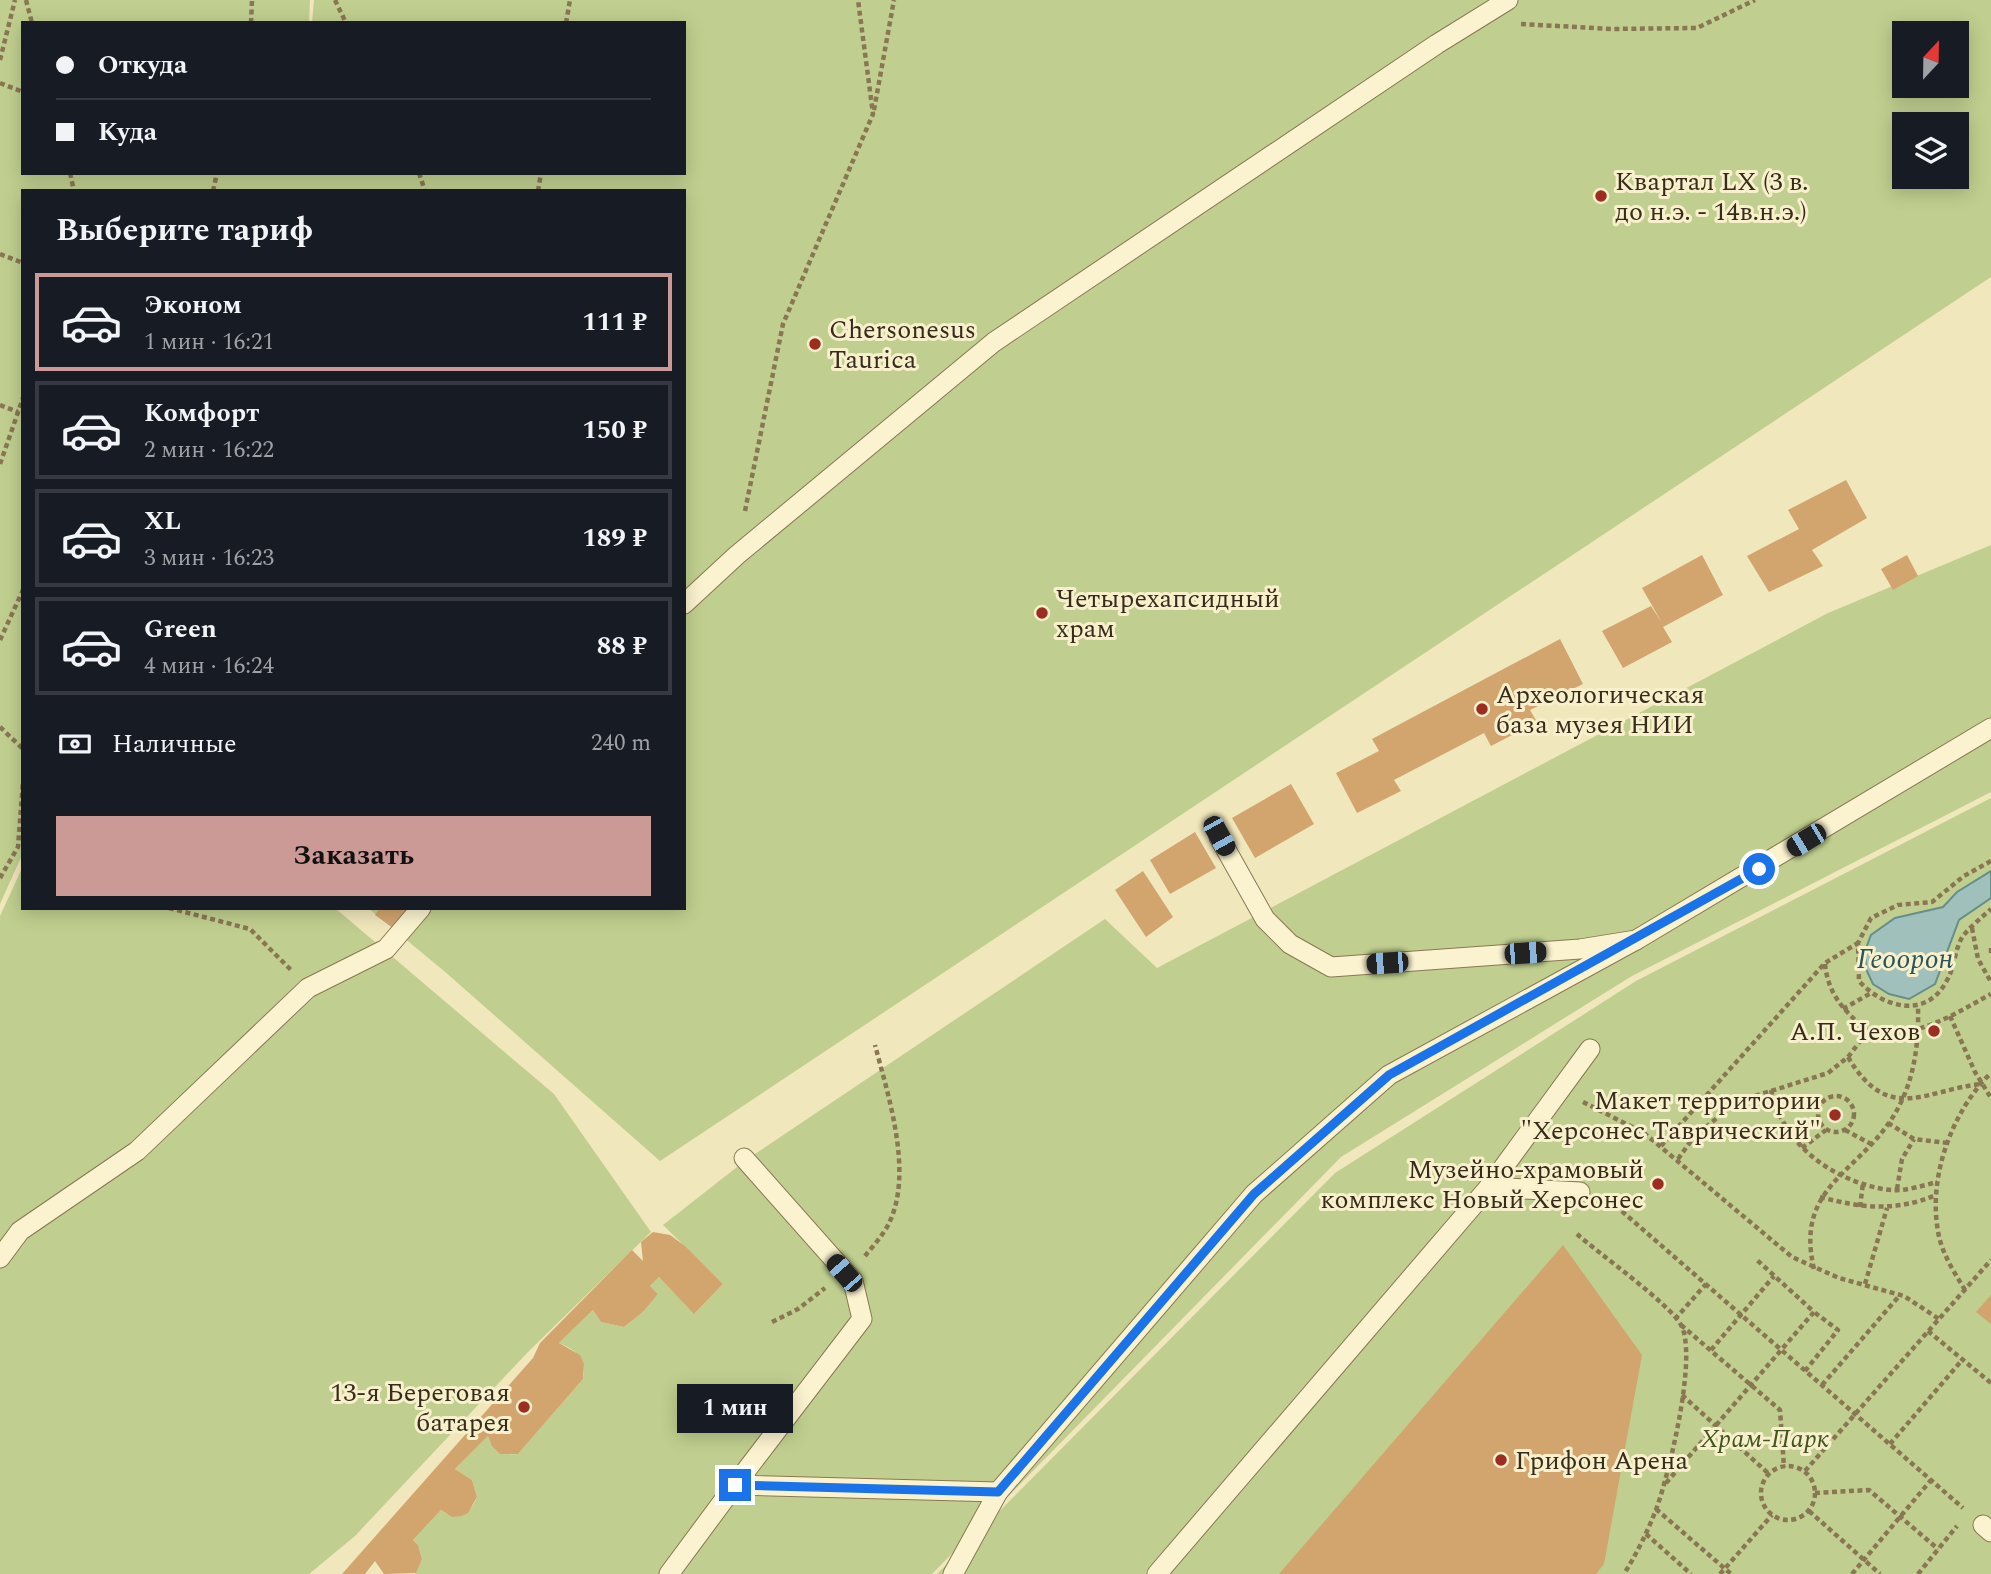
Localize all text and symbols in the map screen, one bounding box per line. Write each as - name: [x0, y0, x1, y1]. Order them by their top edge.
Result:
- north arrow: [1892, 21, 1969, 98]
- map controls: [1892, 21, 1969, 189]
- text: Откуда: [98, 45, 187, 85]
- text: Куда: [98, 112, 157, 152]
- button: layers: [1892, 112, 1969, 189]
- place label: Квартал LX (3 в. до н.э. - 14в.н.э.): [1615, 162, 1809, 232]
- marker: Квартал LX (3 в. до н.э. - 14в.н.э.): [1593, 188, 1609, 204]
- text: Выберите тариф: [56, 206, 313, 255]
- text: Эконом: [144, 285, 242, 325]
- icon: car: [60, 291, 123, 354]
- text: 111 ₽: [582, 302, 647, 342]
- place label: Chersonesus Taurica: [829, 310, 976, 380]
- text: 1 мин · 16:21: [144, 325, 274, 360]
- marker: Chersonesus Taurica: [807, 336, 823, 352]
- text: Комфорт: [144, 393, 259, 433]
- icon: car: [60, 399, 123, 462]
- text: 150 ₽: [582, 410, 647, 450]
- text: 2 мин · 16:22: [144, 433, 274, 468]
- text: XL: [144, 501, 181, 541]
- icon: car: [60, 507, 123, 570]
- text: 189 ₽: [582, 518, 647, 558]
- text: 3 мин · 16:23: [144, 541, 274, 576]
- place label: Четырехапсидный храм: [1056, 579, 1280, 649]
- marker: Четырехапсидный храм: [1034, 605, 1050, 621]
- text: Green: [144, 609, 217, 649]
- icon: car: [60, 615, 123, 678]
- text: 88 ₽: [597, 626, 647, 666]
- text: 4 мин · 16:24: [144, 649, 274, 684]
- place label: Археологическая база музея НИИ: [1496, 675, 1704, 745]
- marker: Археологическая база музея НИИ: [1474, 701, 1490, 717]
- text: Наличные: [112, 724, 237, 764]
- icon: cash: [56, 725, 94, 763]
- text: 240 m: [591, 726, 651, 761]
- car: [1200, 813, 1239, 859]
- button: Заказать: [56, 816, 651, 896]
- car: [1783, 820, 1830, 860]
- route start: [1743, 853, 1775, 885]
- water label: Геоорон: [1857, 938, 1954, 981]
- car: [1504, 941, 1547, 965]
- car: [1366, 951, 1409, 975]
- place label: А.П. Чехов: [1790, 1012, 1920, 1052]
- marker: А.П. Чехов: [1926, 1023, 1942, 1039]
- place label: Макет территории "Херсонес Таврический": [1521, 1081, 1821, 1151]
- marker: Макет территории "Херсонес Таврический": [1827, 1107, 1843, 1123]
- place label: Музейно-храмовый комплекс Новый Херсонес: [1321, 1150, 1644, 1220]
- marker: Музейно-храмовый комплекс Новый Херсонес: [1650, 1176, 1666, 1192]
- car: [823, 1250, 866, 1296]
- place label: 13-я Береговая батарея: [330, 1373, 510, 1443]
- callout: 1 мин: [677, 1384, 793, 1432]
- text: 1 мин: [703, 1391, 767, 1426]
- marker: 13-я Береговая батарея: [516, 1399, 532, 1415]
- park label: Храм-Парк: [1700, 1419, 1829, 1459]
- place label: Грифон Арена: [1515, 1441, 1688, 1481]
- marker: Грифон Арена: [1493, 1452, 1509, 1468]
- route end: [719, 1469, 751, 1501]

